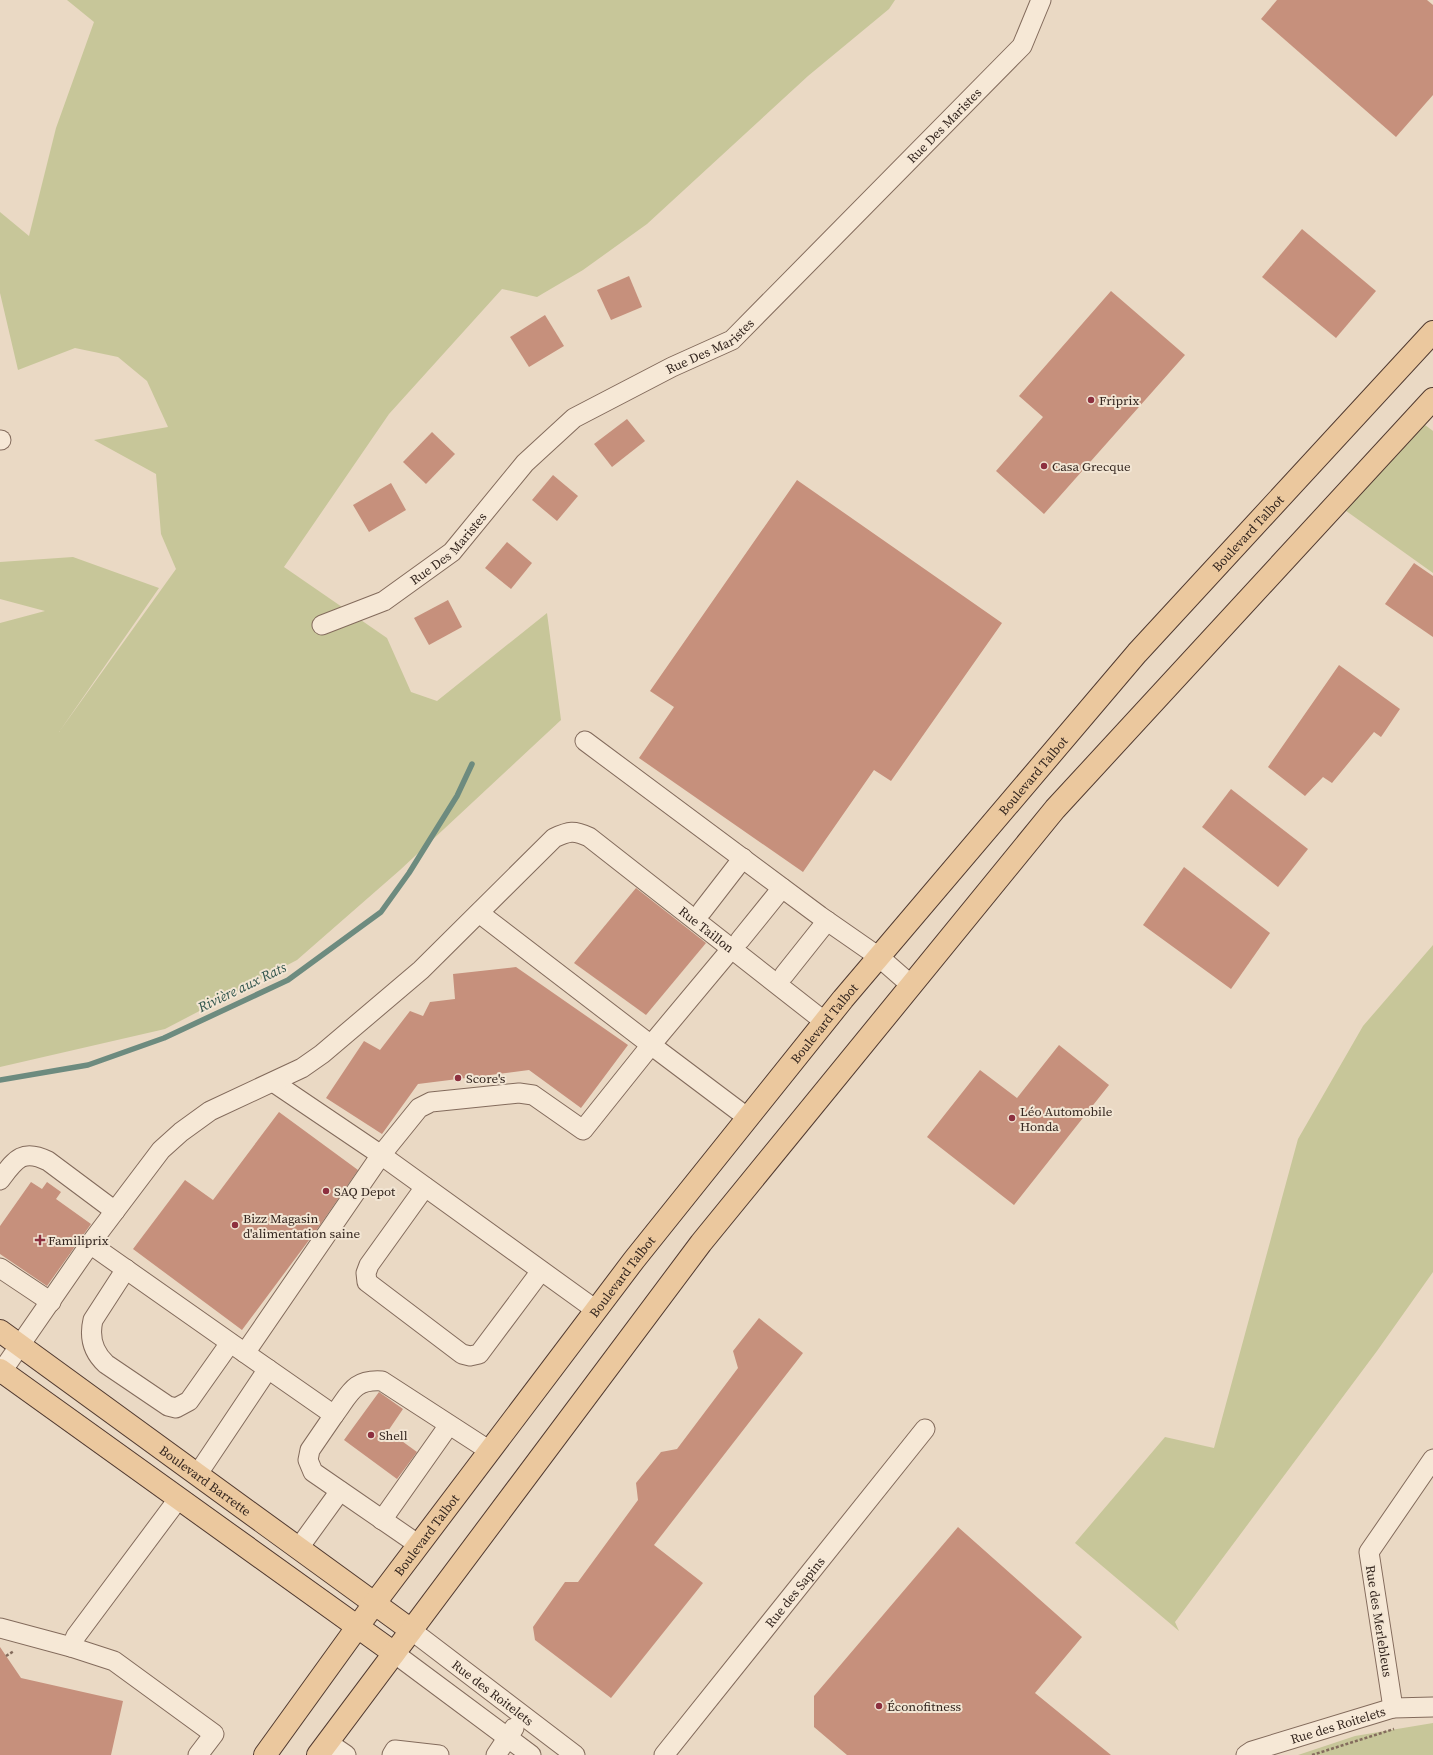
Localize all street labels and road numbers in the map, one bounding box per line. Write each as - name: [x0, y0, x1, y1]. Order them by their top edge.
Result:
- street label: Rue Des Maristes: [903, 83, 985, 167]
- street label: Rue Des Maristes: [663, 314, 758, 377]
- street label: Boulevard Talbot: [1208, 491, 1288, 575]
- street label: Rue Des Maristes: [406, 508, 490, 588]
- street label: Boulevard Talbot: [995, 732, 1072, 818]
- street label: Rue Taillon: [676, 902, 738, 956]
- street label: Boulevard Talbot: [786, 979, 862, 1067]
- street label: Boulevard Talbot: [585, 1232, 659, 1321]
- street label: Boulevard Barrette: [156, 1441, 255, 1520]
- street label: Boulevard Talbot: [390, 1490, 463, 1579]
- street label: Rue des Sapins: [761, 1553, 828, 1631]
- street label: Rue des Merlebleus: [1362, 1564, 1396, 1678]
- street label: Rue des Roitelets: [449, 1656, 538, 1729]
- street label: Rue des Roitelets: [1288, 1702, 1388, 1747]

